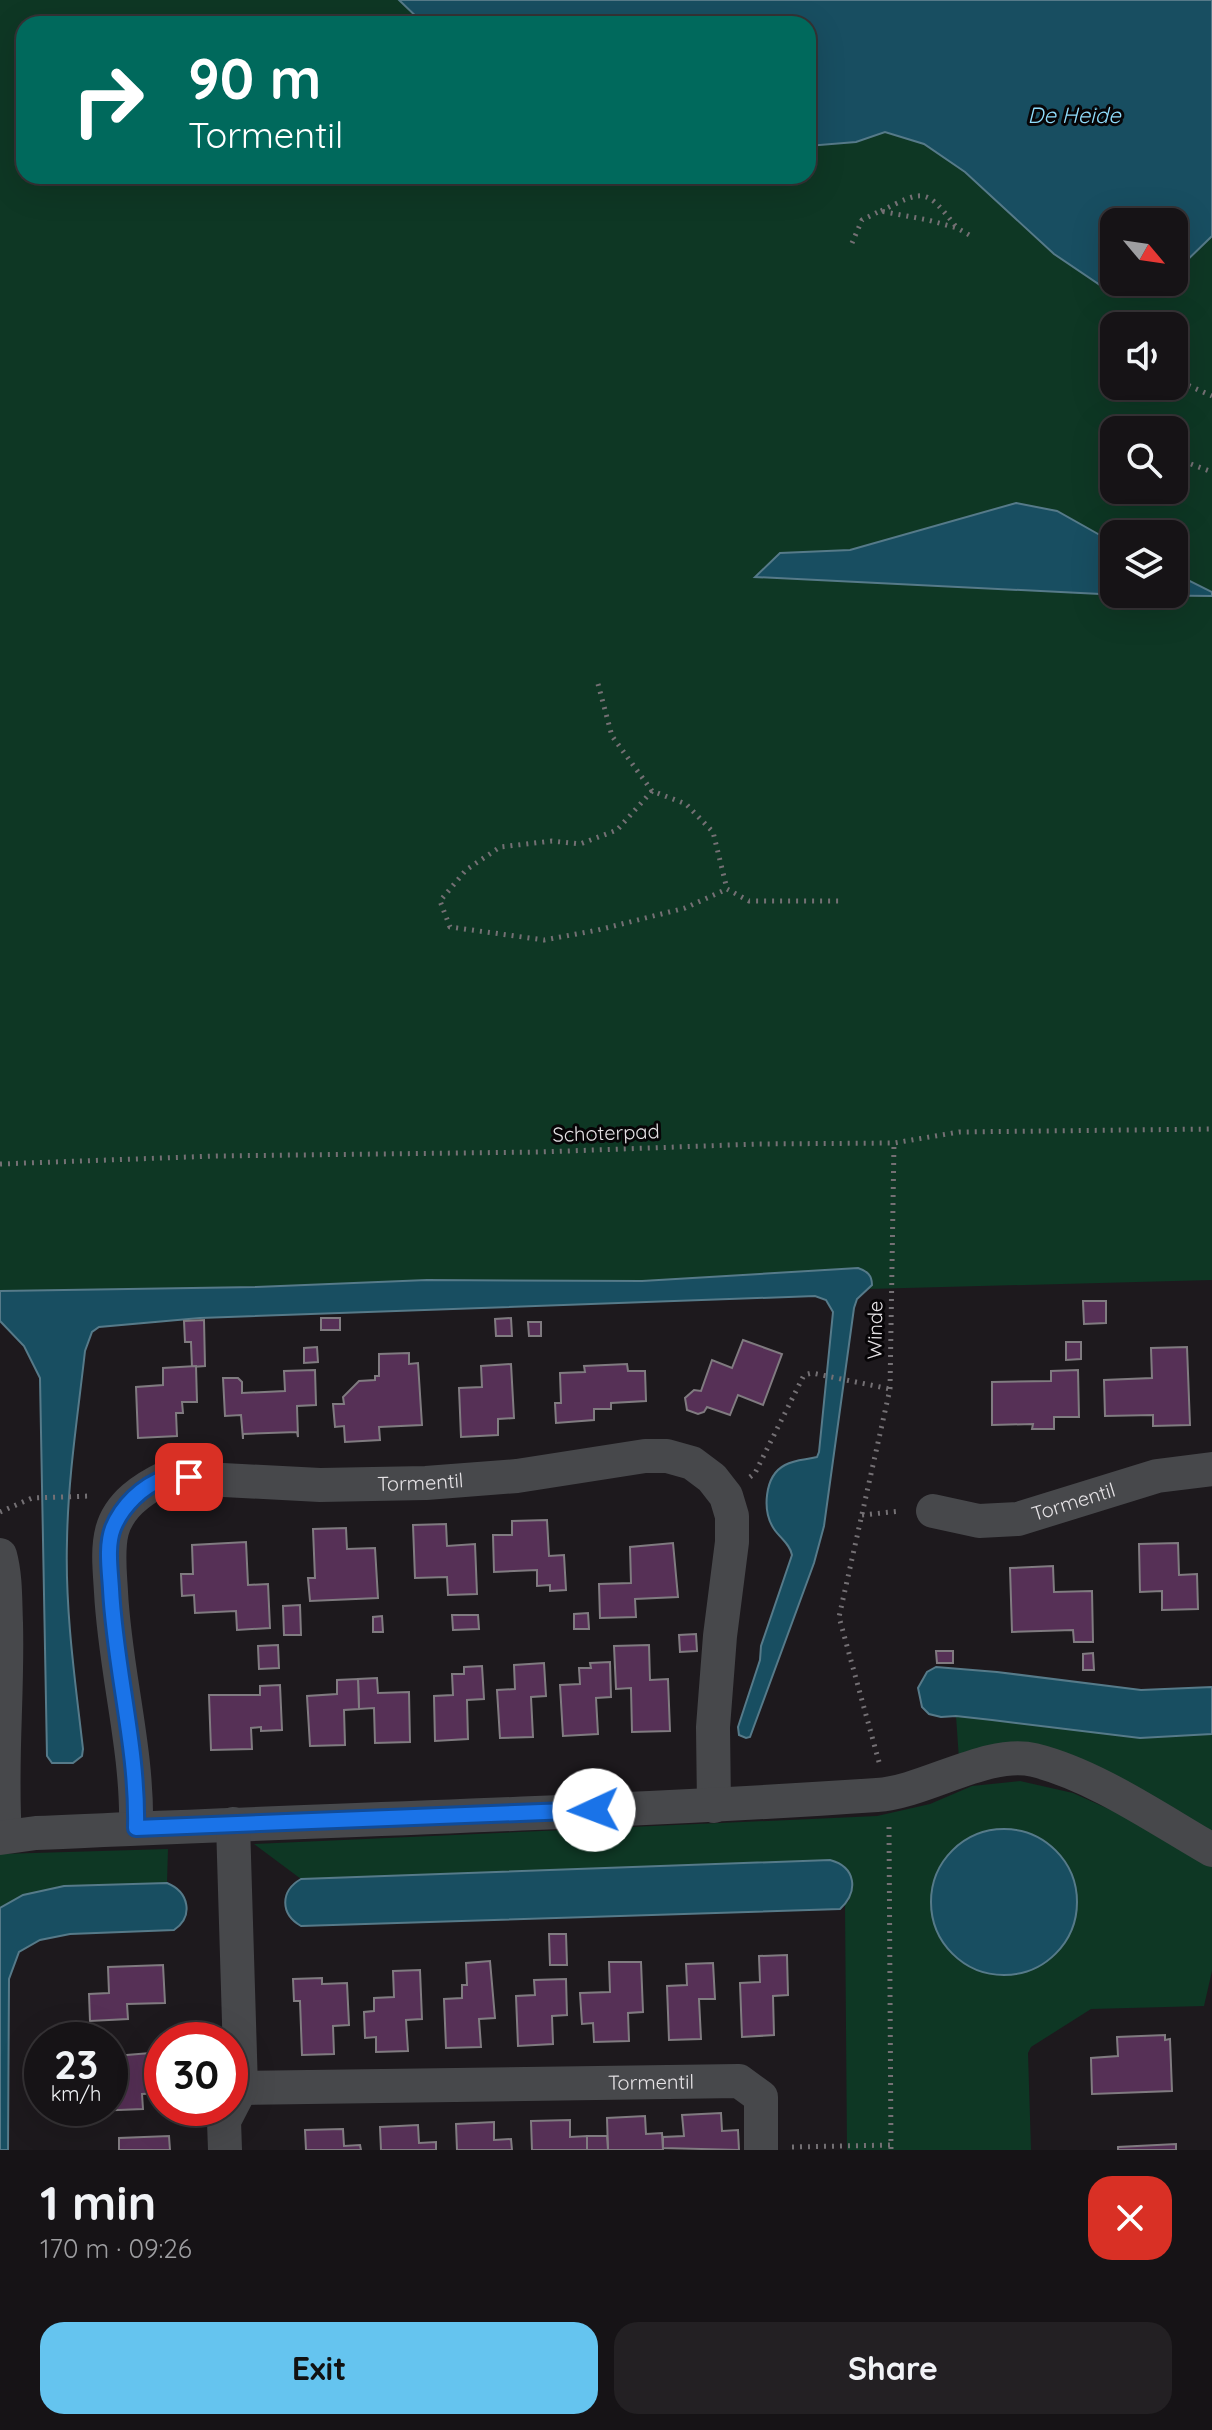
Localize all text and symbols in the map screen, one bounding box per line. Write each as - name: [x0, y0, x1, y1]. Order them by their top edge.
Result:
- text: 90 m: [188, 43, 322, 113]
- icon: right: [56, 48, 160, 152]
- water label: De Heide: [1027, 101, 1122, 129]
- text: Tormentil: [188, 112, 343, 157]
- north arrow: [1100, 208, 1188, 296]
- map controls: [1100, 208, 1188, 608]
- button: sound: [1100, 312, 1188, 400]
- button: search: [1100, 416, 1188, 504]
- button: layers: [1100, 520, 1188, 608]
- street label: Schoterpad: [552, 1118, 660, 1147]
- street label: Winde: [861, 1300, 888, 1360]
- pin: [155, 1443, 223, 1511]
- icon: arrive: [167, 1455, 211, 1499]
- street label: Tormentil: [377, 1467, 464, 1496]
- street label: Tormentil: [1028, 1477, 1118, 1526]
- position arrow: [552, 1768, 636, 1852]
- speed limit sign: 30: [144, 2022, 248, 2126]
- text: 23: [54, 2039, 98, 2089]
- street label: Tormentil: [608, 2069, 694, 2095]
- text: km/h: [51, 2081, 101, 2106]
- text: 1 min: [40, 2172, 156, 2232]
- button: close: [1088, 2176, 1172, 2260]
- text: 170 m · 09:26: [40, 2232, 192, 2265]
- button: Exit: [40, 2322, 598, 2414]
- button: Share: [614, 2322, 1172, 2414]

